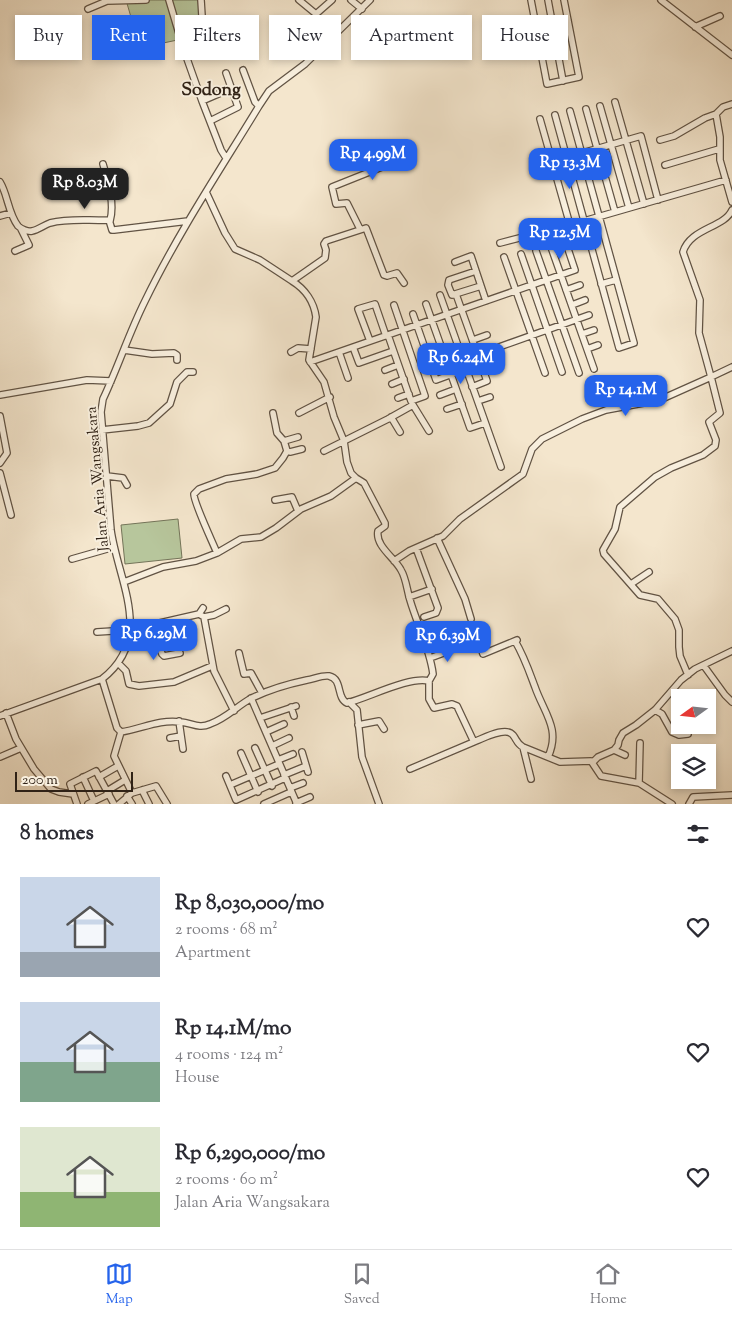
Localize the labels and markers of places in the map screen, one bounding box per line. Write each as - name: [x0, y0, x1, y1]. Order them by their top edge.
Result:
- pin: Rp 4.99M: [321, 138, 425, 181]
- pin: Rp 13.3M: [518, 148, 622, 190]
- pin: Rp 8.03M: [33, 168, 137, 210]
- pin: Rp 12.5M: [508, 218, 612, 260]
- pin: Rp 6.24M: [409, 342, 513, 385]
- pin: Rp 14.1M: [574, 374, 678, 417]
- pin: Rp 6.29M: [102, 618, 206, 661]
- pin: Rp 6.39M: [396, 620, 500, 663]

